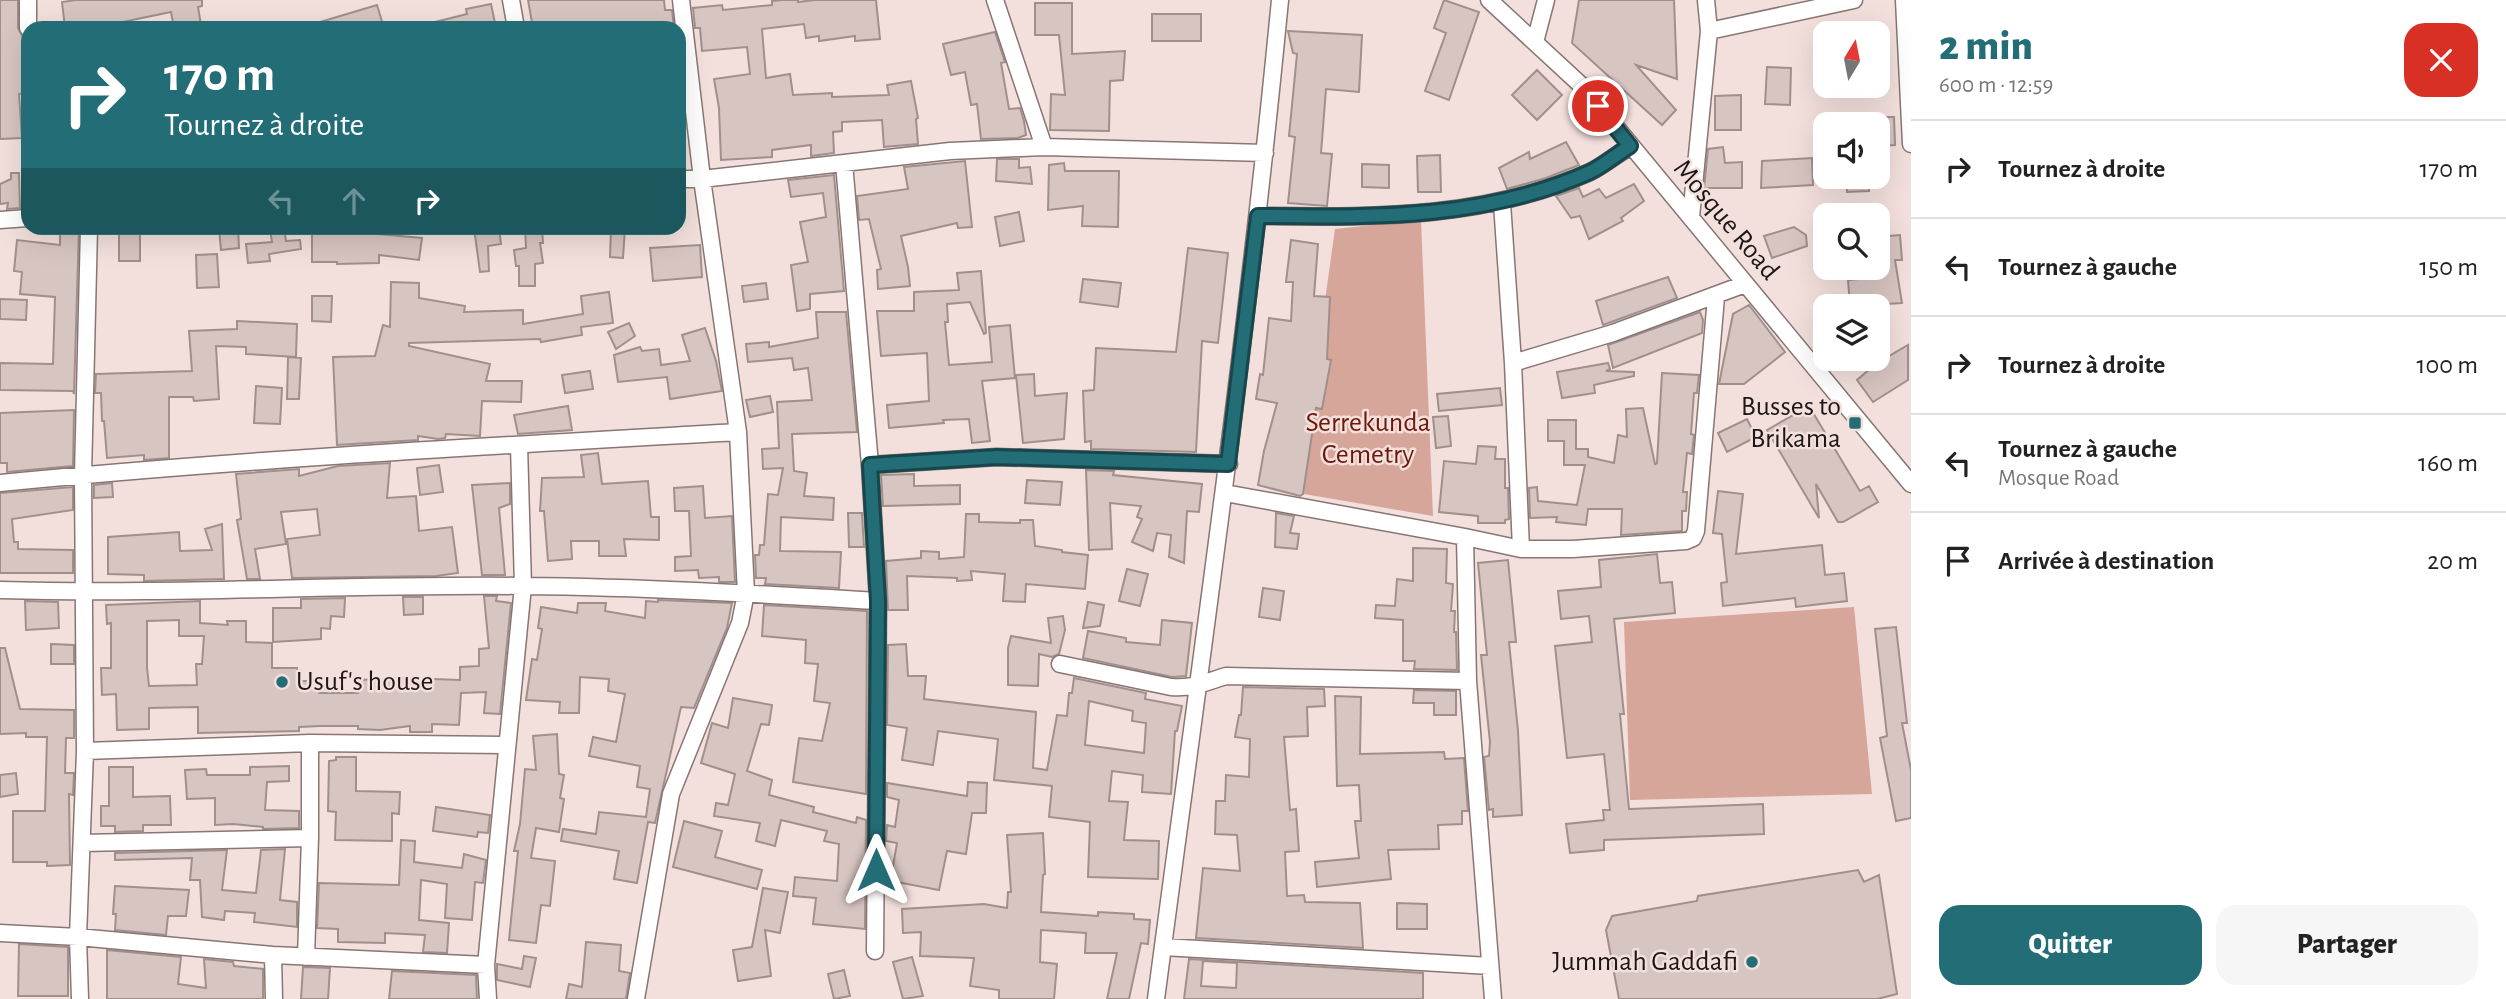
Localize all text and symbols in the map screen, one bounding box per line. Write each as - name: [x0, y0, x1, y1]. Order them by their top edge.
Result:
- north arrow: [1813, 21, 1890, 98]
- map controls: [1813, 21, 1890, 371]
- button: close: [2404, 23, 2478, 97]
- text: 2 min: [1939, 25, 2033, 67]
- icon: right: [49, 49, 140, 140]
- text: 170 m: [164, 51, 275, 100]
- text: 600 m · 12:59: [1939, 74, 2053, 97]
- pin: [1568, 76, 1628, 136]
- icon: arrive: [1579, 87, 1617, 125]
- text: Tournez à droite: [164, 109, 364, 141]
- button: sound: [1813, 112, 1890, 189]
- icon: right: [1939, 150, 1977, 188]
- street label: Mosque Road: [1668, 155, 1784, 285]
- text: Tournez à droite: [1998, 156, 2165, 182]
- text: 170 m: [2419, 156, 2478, 182]
- icon: left: [262, 182, 300, 220]
- icon: ahead: [335, 182, 373, 220]
- icon: right: [408, 182, 446, 220]
- button: search: [1813, 203, 1890, 280]
- icon: left: [1939, 248, 1977, 286]
- text: Tournez à gauche: [1998, 254, 2177, 280]
- text: 150 m: [2419, 254, 2478, 280]
- button: layers: [1813, 294, 1890, 371]
- icon: right: [1939, 346, 1977, 384]
- text: Tournez à droite: [1998, 352, 2165, 378]
- text: 100 m: [2417, 352, 2478, 378]
- place label: Busses to Brikama: [1741, 393, 1841, 453]
- park label: Serrekunda Cemetry: [1305, 409, 1431, 469]
- marker: Busses to Brikama: [1847, 415, 1863, 431]
- text: Tournez à gauche: [1998, 436, 2177, 462]
- icon: left: [1939, 444, 1977, 482]
- text: 160 m: [2418, 450, 2478, 476]
- text: Mosque Road: [1998, 467, 2119, 490]
- icon: arrive: [1939, 542, 1977, 580]
- text: Arrivée à destination: [1998, 548, 2214, 574]
- text: 20 m: [2427, 548, 2478, 574]
- place label: Usuf's house: [296, 668, 433, 696]
- marker: Usuf's house: [274, 674, 290, 690]
- position arrow: [839, 833, 913, 907]
- button: Quitter: [1939, 905, 2202, 985]
- button: Partager: [2216, 905, 2478, 985]
- place label: Jummah Gaddafi: [1552, 948, 1738, 976]
- marker: Jummah Gaddafi: [1744, 954, 1760, 970]

